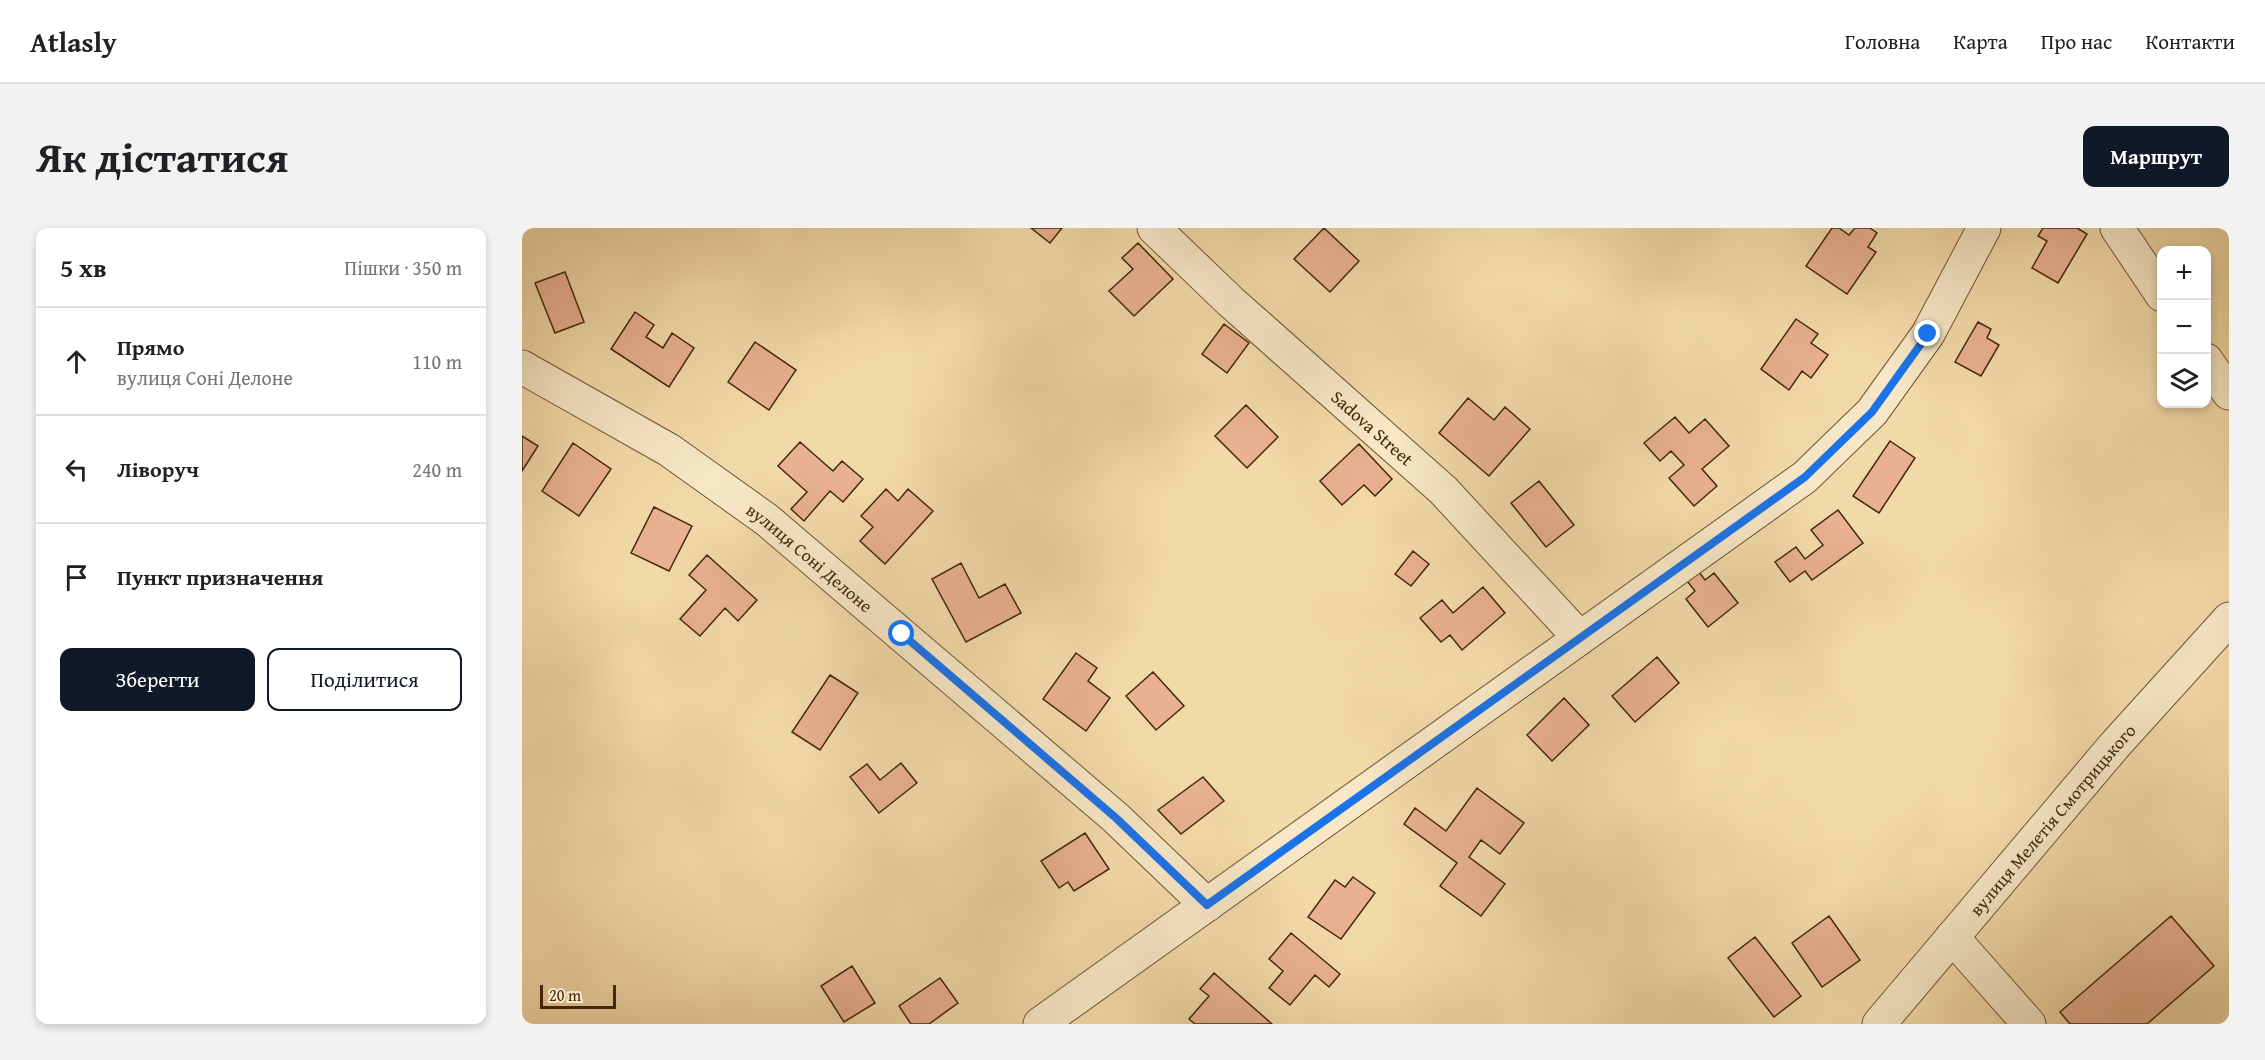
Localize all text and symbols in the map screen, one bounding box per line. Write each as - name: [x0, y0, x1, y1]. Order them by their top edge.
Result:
- text: Atlasly: [30, 21, 117, 62]
- text: Головна: [1845, 26, 1920, 57]
- text: Карта: [1953, 26, 2008, 57]
- text: Про нас: [2041, 26, 2112, 57]
- text: Контакти: [2145, 26, 2235, 57]
- text: Як дістатися: [36, 126, 288, 187]
- button: Маршрут: [2083, 126, 2229, 187]
- map controls: [2157, 246, 2211, 408]
- button: +: [2157, 246, 2211, 300]
- text: 5 хв: [60, 248, 107, 287]
- text: Пішки · 350 m: [344, 253, 462, 282]
- button: −: [2157, 300, 2211, 354]
- route end: [1914, 320, 1940, 346]
- text: Прямо: [117, 331, 184, 363]
- icon: ahead: [60, 345, 93, 378]
- text: 110 m: [412, 347, 462, 376]
- button: layers: [2157, 354, 2211, 408]
- text: вулиця Соні Делоне: [117, 363, 293, 392]
- street label: Sadova Street: [1325, 383, 1420, 472]
- icon: left: [60, 453, 93, 486]
- text: Ліворуч: [117, 453, 199, 485]
- text: 240 m: [412, 455, 462, 484]
- street label: вулиця Соні Делоне: [741, 496, 879, 619]
- icon: arrive: [60, 561, 93, 594]
- text: Пункт призначення: [117, 561, 323, 593]
- route start: [888, 620, 914, 646]
- button: Зберегти: [60, 648, 255, 711]
- button: Поділитися: [267, 648, 462, 711]
- street label: вулиця Мелетія Смотрицького: [1963, 717, 2142, 922]
- scale bar: [540, 982, 616, 1010]
- text: 20 m: [549, 983, 581, 1007]

